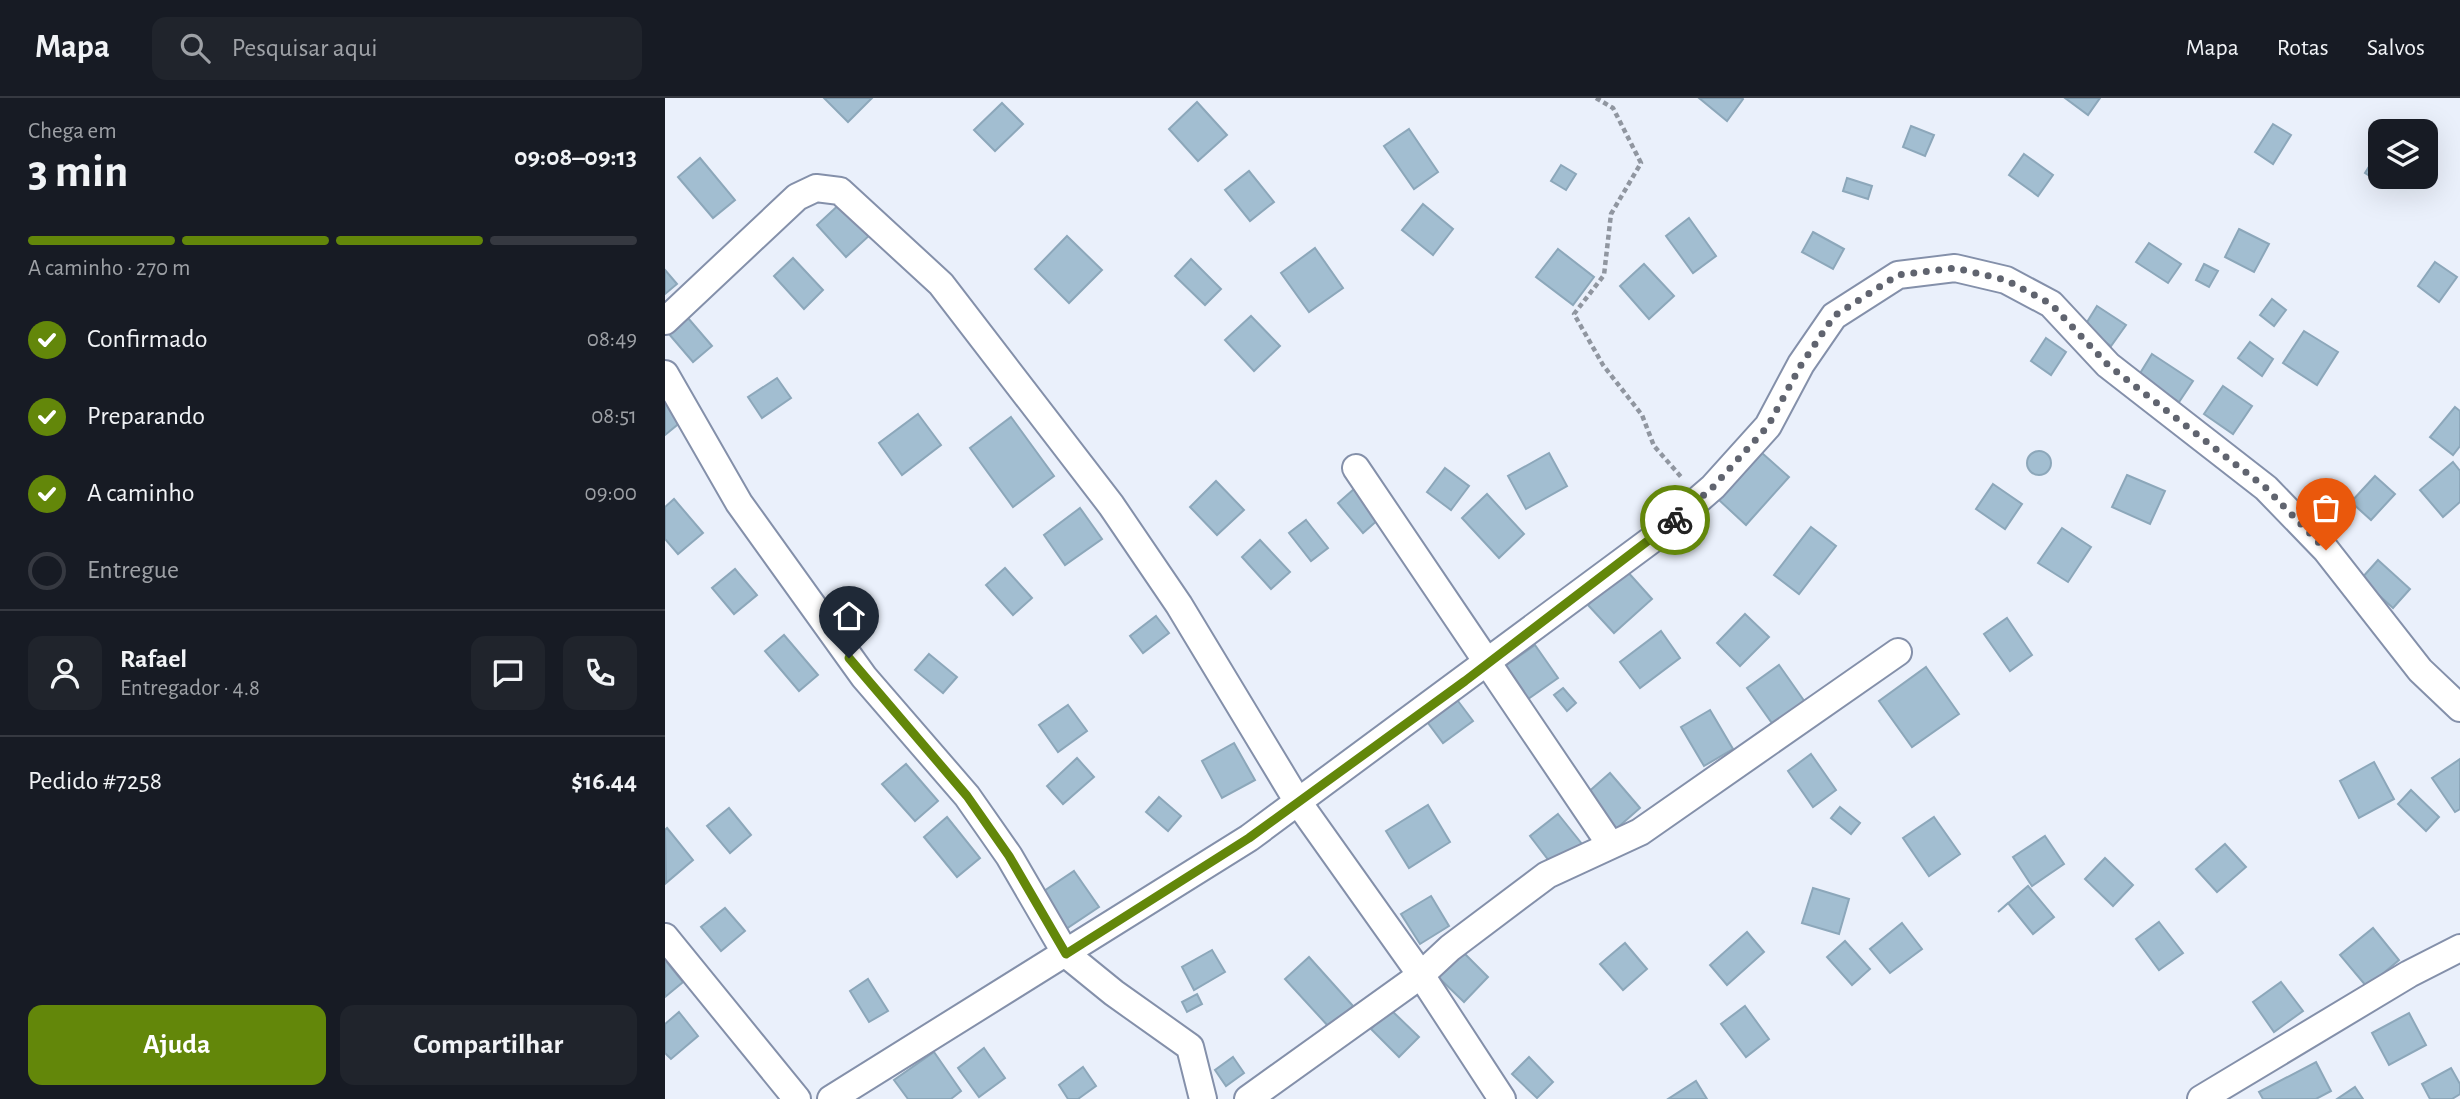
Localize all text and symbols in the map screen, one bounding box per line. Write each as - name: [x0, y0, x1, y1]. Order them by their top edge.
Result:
- search box: [152, 17, 642, 80]
- icon: search: [176, 29, 214, 67]
- text: Mapa: [35, 31, 110, 64]
- text: Pesquisar aqui: [232, 35, 378, 61]
- text: Mapa: [2186, 36, 2239, 60]
- text: Rotas: [2277, 36, 2329, 60]
- text: Salvos: [2367, 36, 2425, 60]
- map controls: [2368, 119, 2438, 189]
- button: layers: [2368, 119, 2438, 189]
- text: Chega em: [28, 120, 117, 143]
- text: 09:08–09:13: [514, 144, 637, 170]
- text: 3 min: [28, 149, 128, 195]
- text: A caminho · 270 m: [28, 257, 190, 280]
- icon: check: [28, 321, 66, 359]
- text: Confirmado: [87, 326, 208, 352]
- text: 08:49: [587, 328, 637, 351]
- icon: check: [28, 398, 66, 436]
- text: Preparando: [87, 403, 205, 429]
- text: 08:51: [591, 405, 637, 428]
- icon: check: [28, 475, 66, 513]
- pin: [2296, 478, 2356, 550]
- text: A caminho: [87, 480, 195, 506]
- text: 09:00: [584, 482, 637, 505]
- courier: [1640, 485, 1710, 555]
- icon: bag: [2307, 489, 2345, 527]
- icon: bike: [1656, 501, 1694, 539]
- text: Entregue: [87, 557, 179, 583]
- pin: [819, 586, 879, 658]
- icon: home: [830, 597, 868, 635]
- button: person: [28, 636, 102, 710]
- button: chat: [471, 636, 545, 710]
- button: phone: [563, 636, 637, 710]
- text: Rafael: [120, 646, 187, 672]
- text: Entregador · 4.8: [120, 677, 260, 700]
- text: Pedido #7258: [28, 768, 162, 794]
- text: $16.44: [571, 768, 637, 794]
- button: Ajuda: [28, 1005, 326, 1085]
- button: Compartilhar: [340, 1005, 637, 1085]

